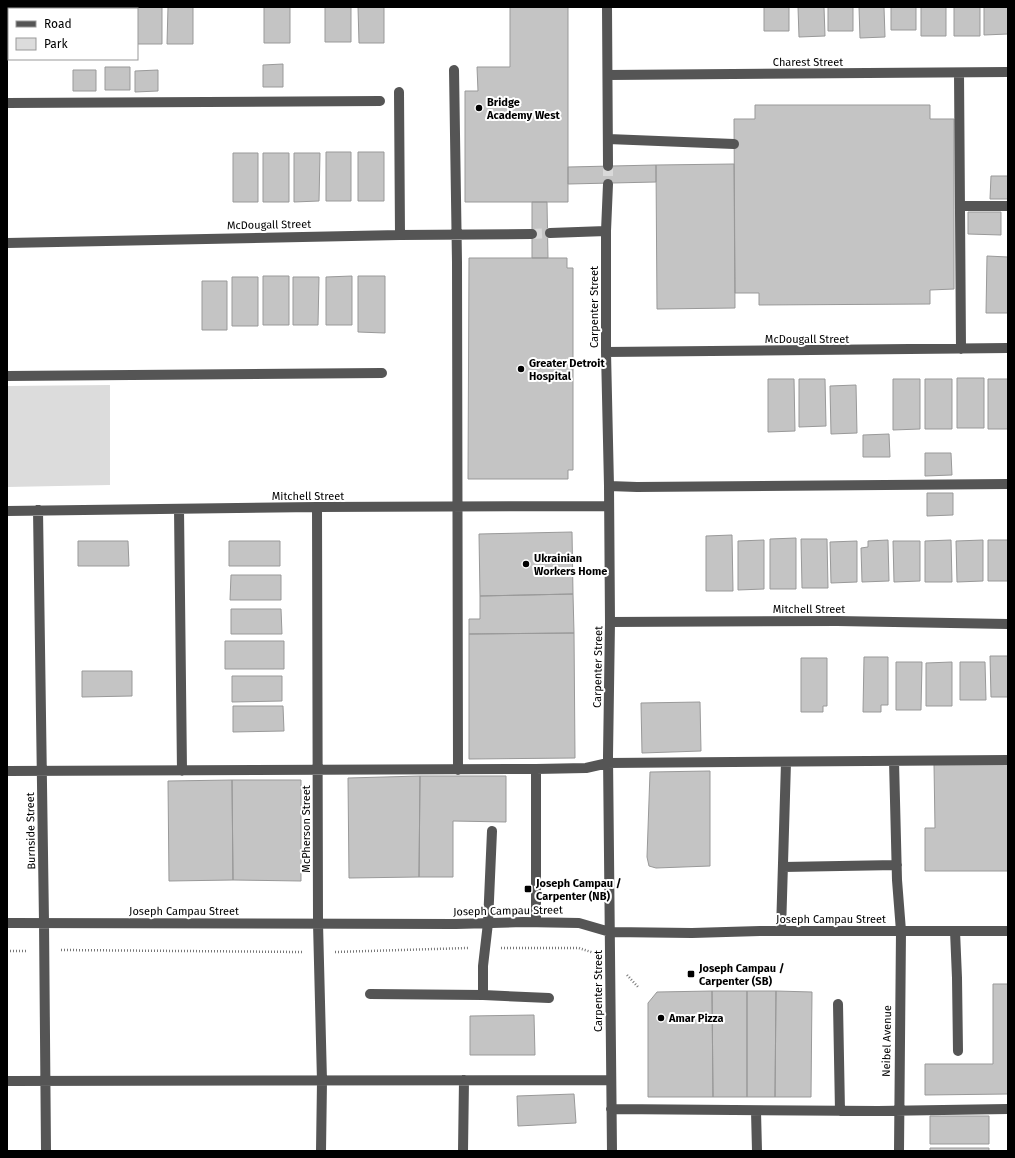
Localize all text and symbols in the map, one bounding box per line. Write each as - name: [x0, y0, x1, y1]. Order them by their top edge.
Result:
- legend: [8, 8, 138, 60]
- text: Road: [44, 17, 72, 31]
- text: Park: [44, 37, 68, 51]
- street label: Charest Street: [773, 56, 843, 69]
- place label: Bridge Academy West: [486, 96, 560, 122]
- marker: Bridge Academy West: [474, 103, 484, 113]
- street label: McDougall Street: [227, 218, 311, 232]
- street label: Carpenter Street: [588, 266, 601, 348]
- street label: McDougall Street: [765, 333, 849, 346]
- place label: Greater Detroit Hospital: [529, 357, 605, 383]
- marker: Greater Detroit Hospital: [516, 364, 526, 374]
- street label: Mitchell Street: [272, 490, 344, 503]
- place label: Ukrainian Workers Home: [534, 552, 607, 578]
- marker: Ukrainian Workers Home: [521, 559, 531, 569]
- street label: Mitchell Street: [773, 603, 845, 616]
- street label: Carpenter Street: [591, 626, 605, 708]
- street label: McPherson Street: [300, 785, 313, 873]
- street label: Burnside Street: [24, 792, 38, 870]
- place label: Joseph Campau / Carpenter (NB): [535, 877, 621, 903]
- marker: Joseph Campau / Carpenter (NB): [523, 884, 533, 894]
- street label: Joseph Campau Street: [453, 904, 563, 918]
- street label: Joseph Campau Street: [129, 905, 239, 918]
- street label: Joseph Campau Street: [776, 913, 886, 926]
- street label: Carpenter Street: [592, 950, 605, 1032]
- place label: Joseph Campau / Carpenter (SB): [698, 962, 784, 988]
- marker: Joseph Campau / Carpenter (SB): [686, 969, 696, 979]
- street label: Neibel Avenue: [880, 1005, 894, 1077]
- place label: Amar Pizza: [668, 1012, 724, 1025]
- marker: Amar Pizza: [656, 1013, 666, 1023]

